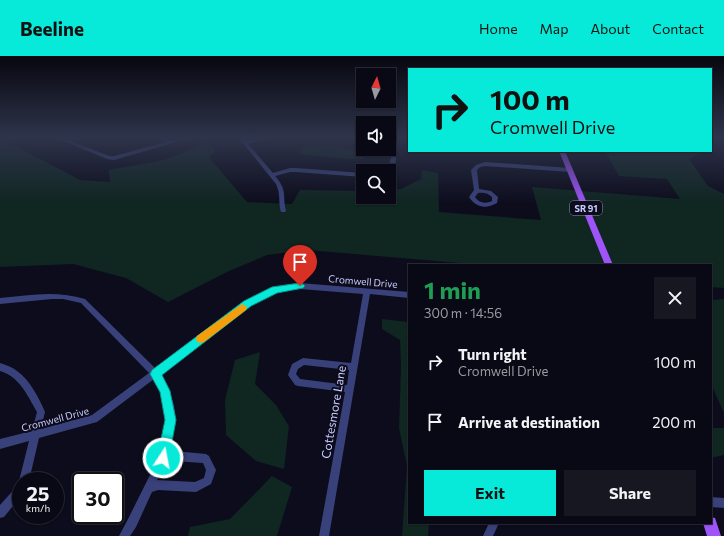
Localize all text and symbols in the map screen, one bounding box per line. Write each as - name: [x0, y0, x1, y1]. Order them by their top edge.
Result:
- text: Beeline: [20, 17, 84, 40]
- text: Home: [479, 20, 518, 37]
- text: Map: [540, 20, 568, 37]
- text: About: [590, 20, 630, 37]
- text: Contact: [652, 20, 704, 37]
- north arrow: [356, 68, 396, 108]
- map controls: [356, 68, 396, 204]
- text: 100 m: [490, 82, 570, 116]
- icon: right: [424, 84, 476, 136]
- button: sound: [356, 116, 396, 156]
- text: Cromwell Drive: [490, 116, 615, 138]
- button: search: [356, 164, 396, 204]
- road number: SR 91: [570, 201, 602, 215]
- pin: [283, 245, 317, 286]
- icon: arrive: [289, 251, 311, 273]
- street label: Cromwell Drive: [328, 272, 398, 290]
- text: 1 min: [424, 275, 481, 304]
- button: close: [654, 277, 696, 319]
- text: 300 m · 14:56: [424, 305, 502, 321]
- text: Turn right: [458, 345, 527, 363]
- icon: right: [424, 351, 446, 373]
- text: 100 m: [654, 353, 696, 371]
- text: Cromwell Drive: [458, 363, 548, 379]
- street label: Cottesmore Lane: [318, 364, 348, 460]
- street label: Cromwell Drive: [20, 404, 90, 434]
- icon: arrive: [424, 411, 446, 433]
- text: Arrive at destination: [458, 413, 600, 431]
- text: 200 m: [652, 413, 696, 431]
- position arrow: [142, 437, 184, 479]
- button: Exit: [424, 470, 556, 516]
- button: Share: [564, 470, 696, 516]
- speed limit sign: 30: [72, 472, 124, 524]
- text: 25: [26, 481, 50, 505]
- text: km/h: [26, 502, 50, 514]

